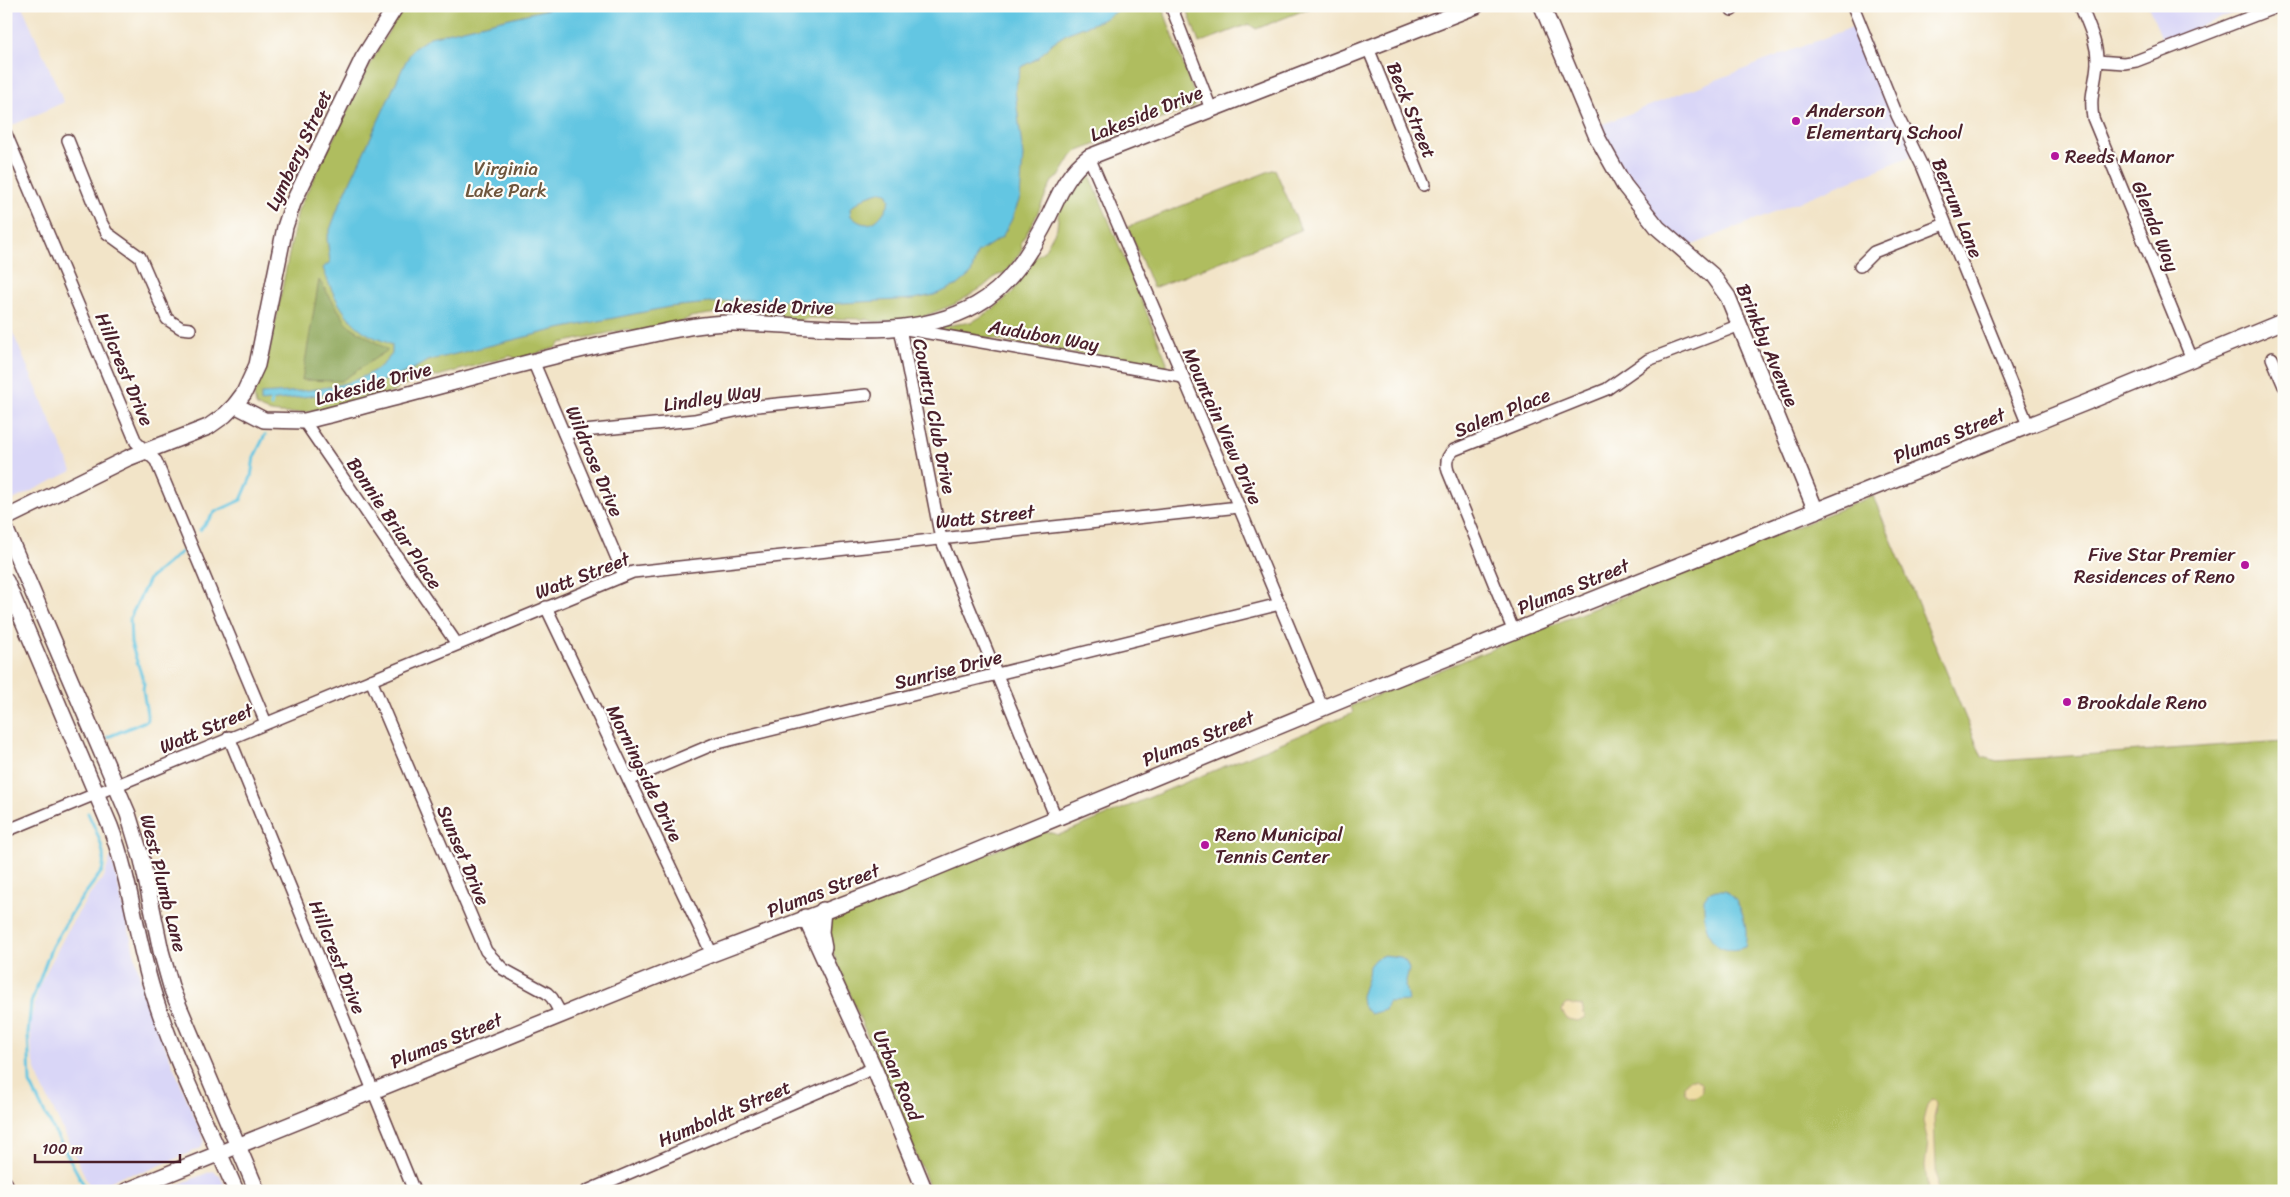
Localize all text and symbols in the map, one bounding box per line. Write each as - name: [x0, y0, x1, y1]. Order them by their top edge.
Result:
- street label: Beck Street: [1377, 57, 1446, 163]
- street label: Lakeside Drive: [1085, 76, 1208, 151]
- street label: Lymbery Street: [256, 84, 341, 217]
- place label: Anderson Elementary School: [1805, 94, 1963, 149]
- marker: Anderson Elementary School: [1790, 115, 1802, 127]
- place label: Reeds Manor: [2065, 140, 2175, 173]
- marker: Reeds Manor: [2049, 150, 2061, 162]
- park label: Virginia Lake Park: [465, 152, 547, 207]
- street label: Berrum Lane: [1923, 153, 1993, 263]
- street label: Glenda Way: [2122, 176, 2189, 277]
- street label: Brinkby Avenue: [1727, 278, 1808, 412]
- street label: Lakeside Drive: [714, 289, 834, 324]
- street label: Hillcrest Drive: [86, 307, 163, 431]
- street label: Audubon Way: [985, 309, 1102, 361]
- street label: Country Club Drive: [903, 336, 966, 497]
- street label: Mountain View Drive: [1173, 342, 1272, 511]
- street label: Lakeside Drive: [311, 352, 435, 415]
- street label: Lindley Way: [661, 373, 763, 421]
- street label: Salem Place: [1449, 378, 1556, 447]
- street label: Plumas Street: [1888, 397, 2012, 473]
- street label: Wildrose Drive: [556, 400, 633, 522]
- street label: Bonnie Briar Place: [338, 450, 451, 597]
- street label: Watt Street: [934, 495, 1038, 538]
- place label: Five Star Premier Residences of Reno: [2074, 538, 2236, 593]
- street label: Watt Street: [530, 542, 636, 609]
- street label: Plumas Street: [1512, 548, 1636, 624]
- marker: Five Star Premier Residences of Reno: [2239, 559, 2251, 571]
- street label: Sunrise Drive: [891, 640, 1006, 699]
- place label: Brookdale Reno: [2077, 686, 2207, 719]
- street label: Watt Street: [154, 693, 260, 763]
- marker: Brookdale Reno: [2061, 696, 2073, 708]
- street label: Morningside Drive: [597, 699, 692, 848]
- street label: Plumas Street: [1137, 700, 1261, 776]
- street label: Sunset Drive: [428, 800, 500, 911]
- street label: West Plumb Lane: [130, 811, 197, 956]
- place label: Reno Municipal Tennis Center: [1215, 818, 1343, 873]
- marker: Reno Municipal Tennis Center: [1199, 839, 1211, 851]
- street label: Plumas Street: [762, 853, 886, 927]
- street label: Hillcrest Drive: [300, 895, 376, 1020]
- street label: Plumas Street: [385, 1002, 509, 1078]
- street label: Urban Road: [864, 1025, 932, 1128]
- street label: Humboldt Street: [652, 1071, 796, 1156]
- scale bar: [35, 1132, 180, 1164]
- text: 100 m: [42, 1136, 83, 1162]

